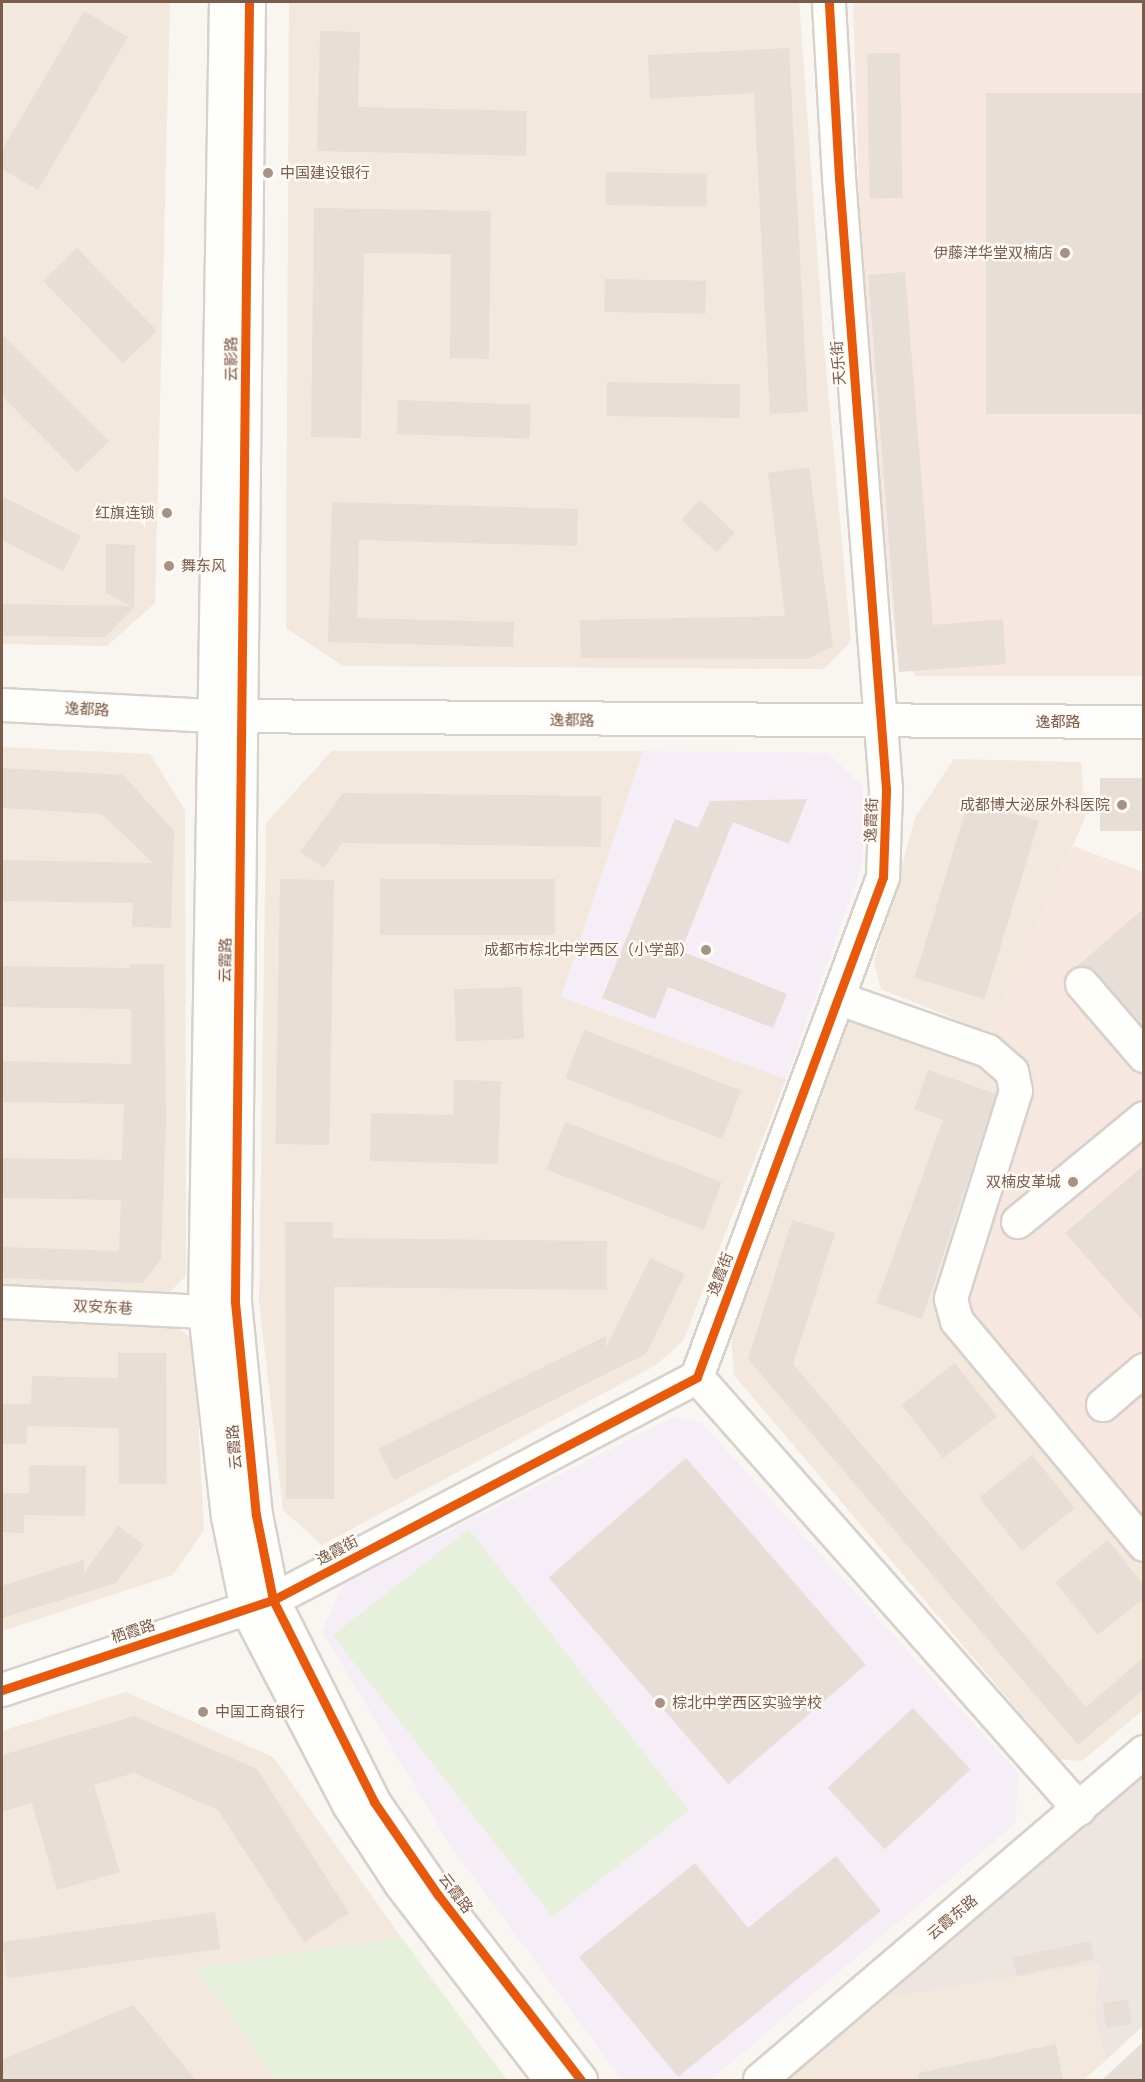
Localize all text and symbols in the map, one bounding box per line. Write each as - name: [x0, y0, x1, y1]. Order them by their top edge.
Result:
- place label: 中国建设银行: [280, 164, 370, 182]
- marker: 中国建设银行: [261, 166, 275, 180]
- place label: 伊藤洋华堂双楠店: [933, 244, 1053, 262]
- marker: 伊藤洋华堂双楠店: [1058, 246, 1072, 260]
- street label: 云影路: [222, 337, 240, 381]
- street label: 天乐街: [827, 340, 849, 386]
- place label: 红旗连锁: [95, 504, 155, 522]
- marker: 红旗连锁: [160, 506, 174, 520]
- place label: 舞东风: [181, 557, 226, 575]
- marker: 舞东风: [162, 559, 176, 573]
- street label: 逸都路: [64, 699, 110, 719]
- street label: 逸都路: [549, 711, 595, 729]
- street label: 逸都路: [1036, 713, 1080, 731]
- place label: 成都博大泌尿外科医院: [960, 796, 1110, 814]
- street label: 逸霞街: [861, 797, 881, 843]
- marker: 成都博大泌尿外科医院: [1115, 798, 1129, 812]
- street label: 云霞路: [216, 937, 234, 983]
- place label: 成都市棕北中学西区（小学部）: [484, 941, 694, 959]
- marker: 成都市棕北中学西区（小学部）: [699, 943, 713, 957]
- place label: 双楠皮革城: [986, 1173, 1061, 1191]
- marker: 双楠皮革城: [1066, 1175, 1080, 1189]
- street label: 逸霞街: [704, 1250, 736, 1298]
- street label: 双安东巷: [73, 1296, 133, 1318]
- street label: 云霞路: [223, 1424, 245, 1470]
- street label: 逸霞街: [313, 1531, 361, 1569]
- street label: 栖霞路: [109, 1615, 157, 1647]
- place label: 棕北中学西区实验学校: [672, 1694, 822, 1712]
- marker: 棕北中学西区实验学校: [653, 1696, 667, 1710]
- place label: 中国工商银行: [215, 1703, 305, 1721]
- marker: 中国工商银行: [196, 1705, 210, 1719]
- street label: 云霞路: [435, 1870, 477, 1916]
- street label: 云霞东路: [923, 1891, 981, 1943]

